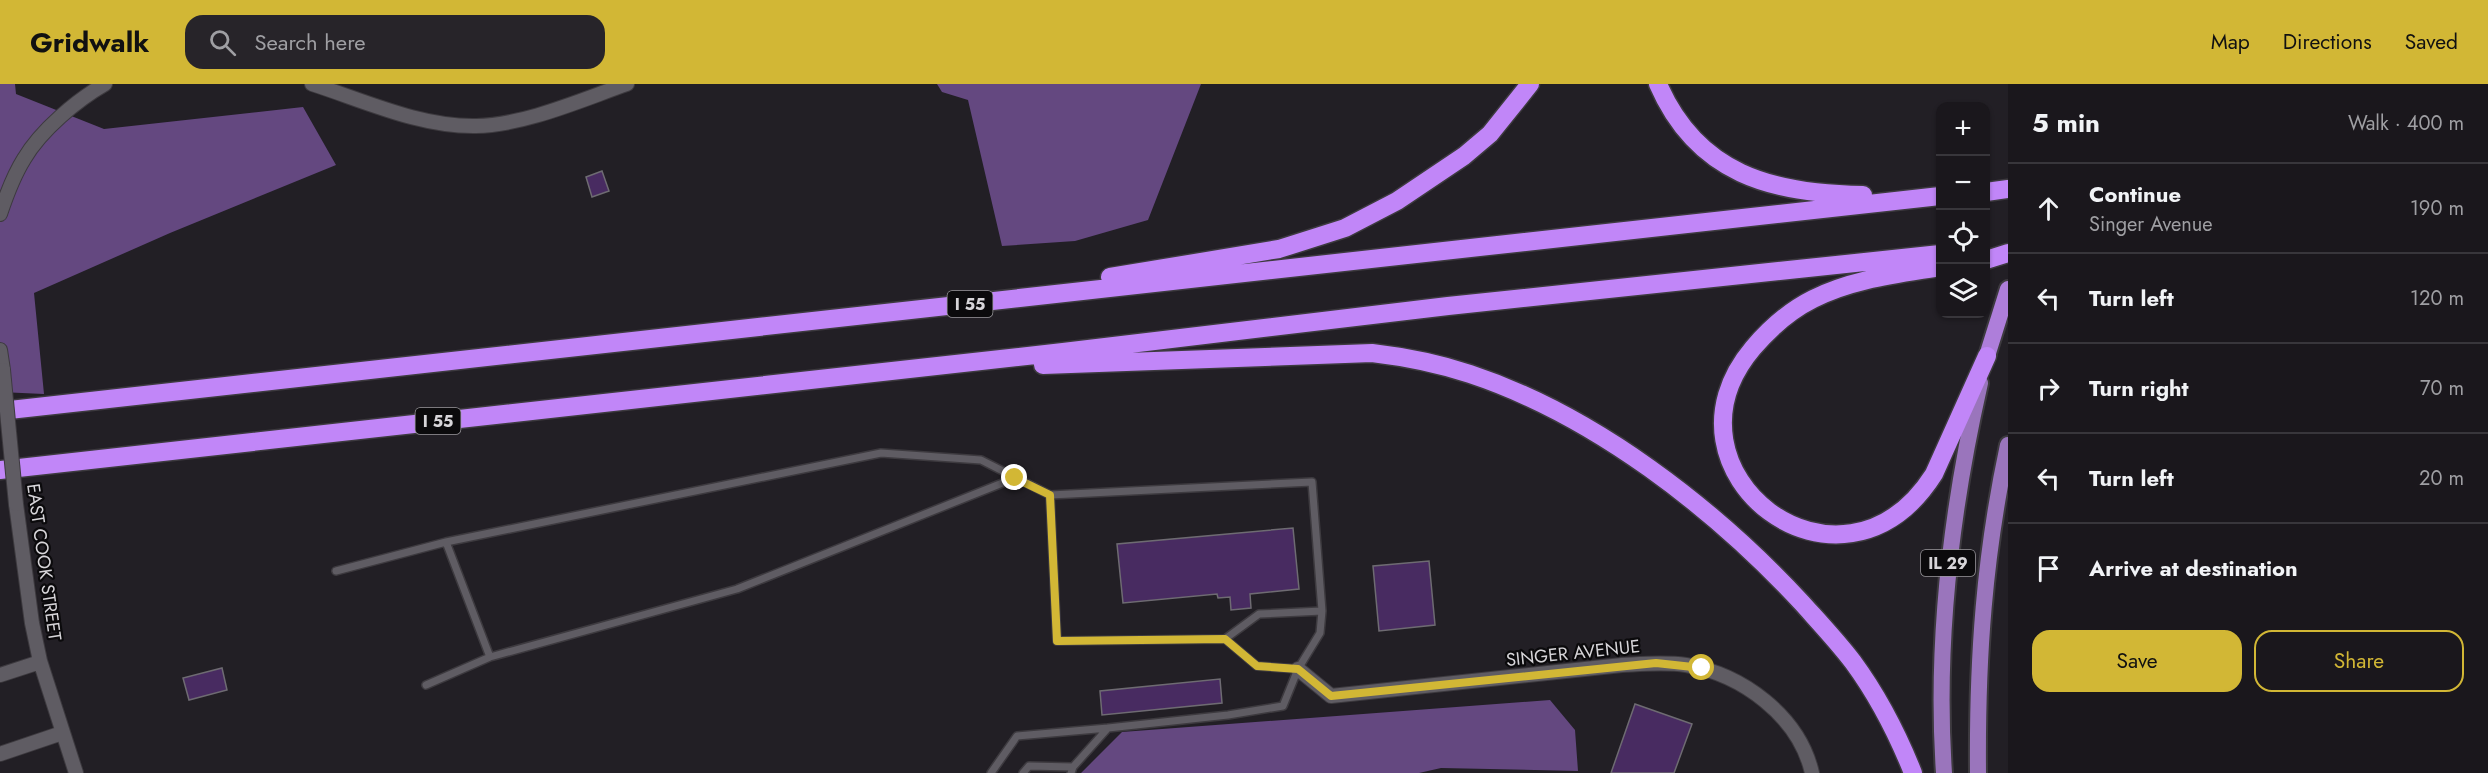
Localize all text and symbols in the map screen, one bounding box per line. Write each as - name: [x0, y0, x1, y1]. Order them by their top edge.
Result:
- search box: [185, 15, 605, 69]
- text: Gridwalk: [30, 22, 149, 63]
- icon: search: [206, 26, 239, 59]
- text: Search here: [254, 26, 366, 58]
- text: Map: [2211, 27, 2250, 57]
- text: Directions: [2283, 27, 2372, 57]
- text: Saved: [2405, 27, 2458, 57]
- map controls: [1936, 102, 1990, 318]
- button: +: [1936, 102, 1990, 156]
- text: 5 min: [2032, 104, 2100, 142]
- text: Walk · 400 m: [2348, 109, 2464, 138]
- button: −: [1936, 156, 1990, 210]
- text: Continue: [2089, 178, 2181, 210]
- icon: ahead: [2032, 192, 2065, 225]
- text: 190 m: [2410, 194, 2464, 223]
- button: locate: [1936, 210, 1990, 264]
- text: Singer Avenue: [2089, 210, 2213, 239]
- button: layers: [1936, 264, 1990, 318]
- icon: left: [2032, 282, 2065, 315]
- text: Turn left: [2089, 282, 2174, 314]
- text: 120 m: [2410, 284, 2464, 313]
- road number: I 55: [948, 291, 992, 317]
- icon: right: [2032, 372, 2065, 405]
- text: Turn right: [2089, 372, 2189, 404]
- text: 70 m: [2420, 374, 2464, 403]
- road number: I 55: [416, 408, 460, 434]
- icon: left: [2032, 462, 2065, 495]
- text: Turn left: [2089, 462, 2174, 494]
- route end: [1001, 464, 1027, 490]
- text: 20 m: [2419, 464, 2464, 493]
- street label: EAST COOK STREET: [20, 482, 68, 643]
- road number: IL 29: [1921, 550, 1975, 576]
- icon: arrive: [2032, 552, 2065, 585]
- text: Arrive at destination: [2089, 552, 2298, 584]
- button: Save: [2032, 630, 2242, 692]
- button: Share: [2254, 630, 2464, 692]
- street label: SINGER AVENUE: [1505, 633, 1641, 673]
- route start: [1688, 654, 1714, 680]

